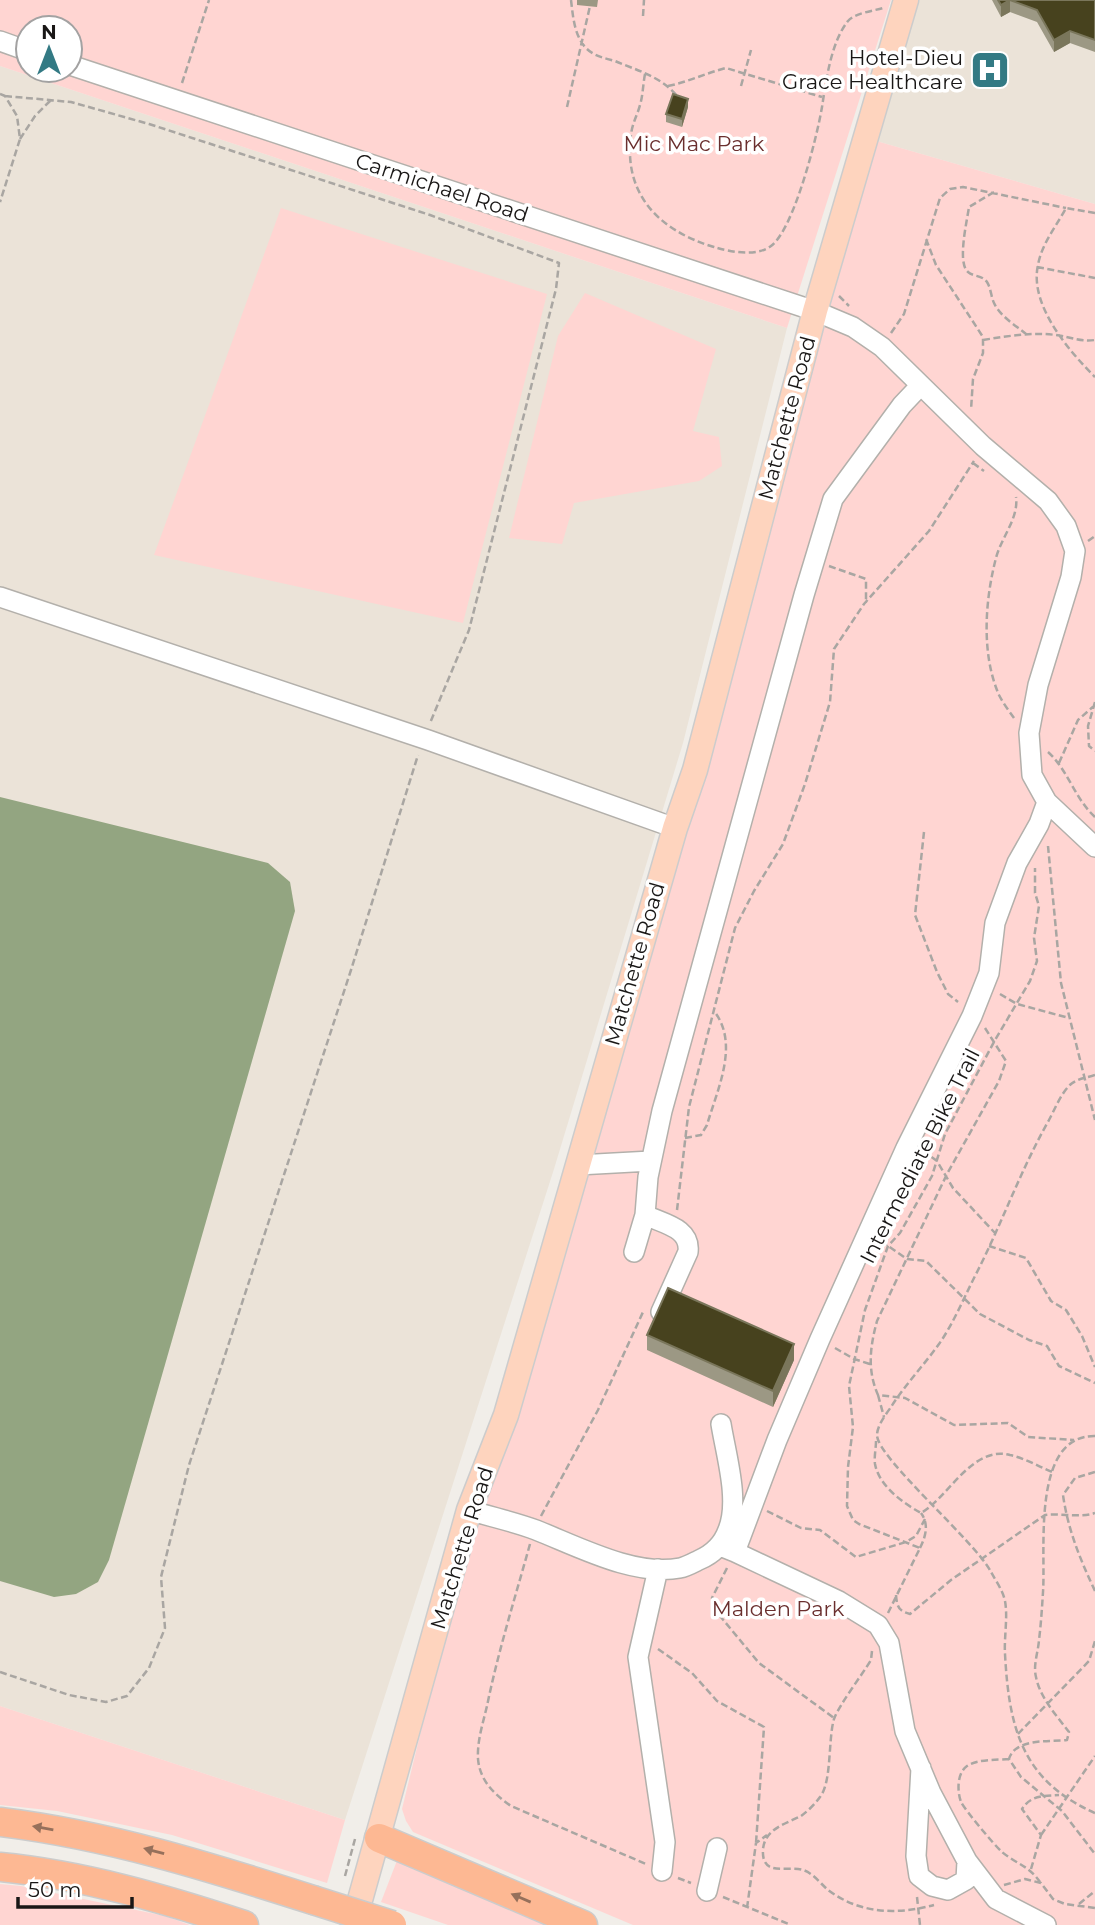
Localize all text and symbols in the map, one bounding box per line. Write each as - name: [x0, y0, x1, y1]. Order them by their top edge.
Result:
- north arrow: [14, 14, 84, 84]
- text: N: [41, 21, 57, 44]
- place label: Hotel-Dieu Grace Healthcare: [782, 45, 963, 94]
- hospital icon: Hotel-Dieu Grace Healthcare: [969, 49, 1011, 91]
- park label: Mic Mac Park: [624, 131, 765, 156]
- street label: Carmichael Road: [353, 148, 532, 227]
- street label: Matchette Road: [753, 333, 820, 503]
- street label: Matchette Road: [599, 879, 670, 1048]
- street label: Intermediate Bike Trail: [854, 1044, 985, 1267]
- street label: Matchette Road: [425, 1464, 498, 1632]
- park label: Malden Park: [712, 1596, 845, 1621]
- one-way arrow: [32, 1822, 54, 1833]
- one-way arrow: [143, 1845, 165, 1856]
- scale bar: [18, 1866, 131, 1910]
- text: 50 m: [28, 1877, 82, 1902]
- one-way arrow: [510, 1893, 531, 1904]

